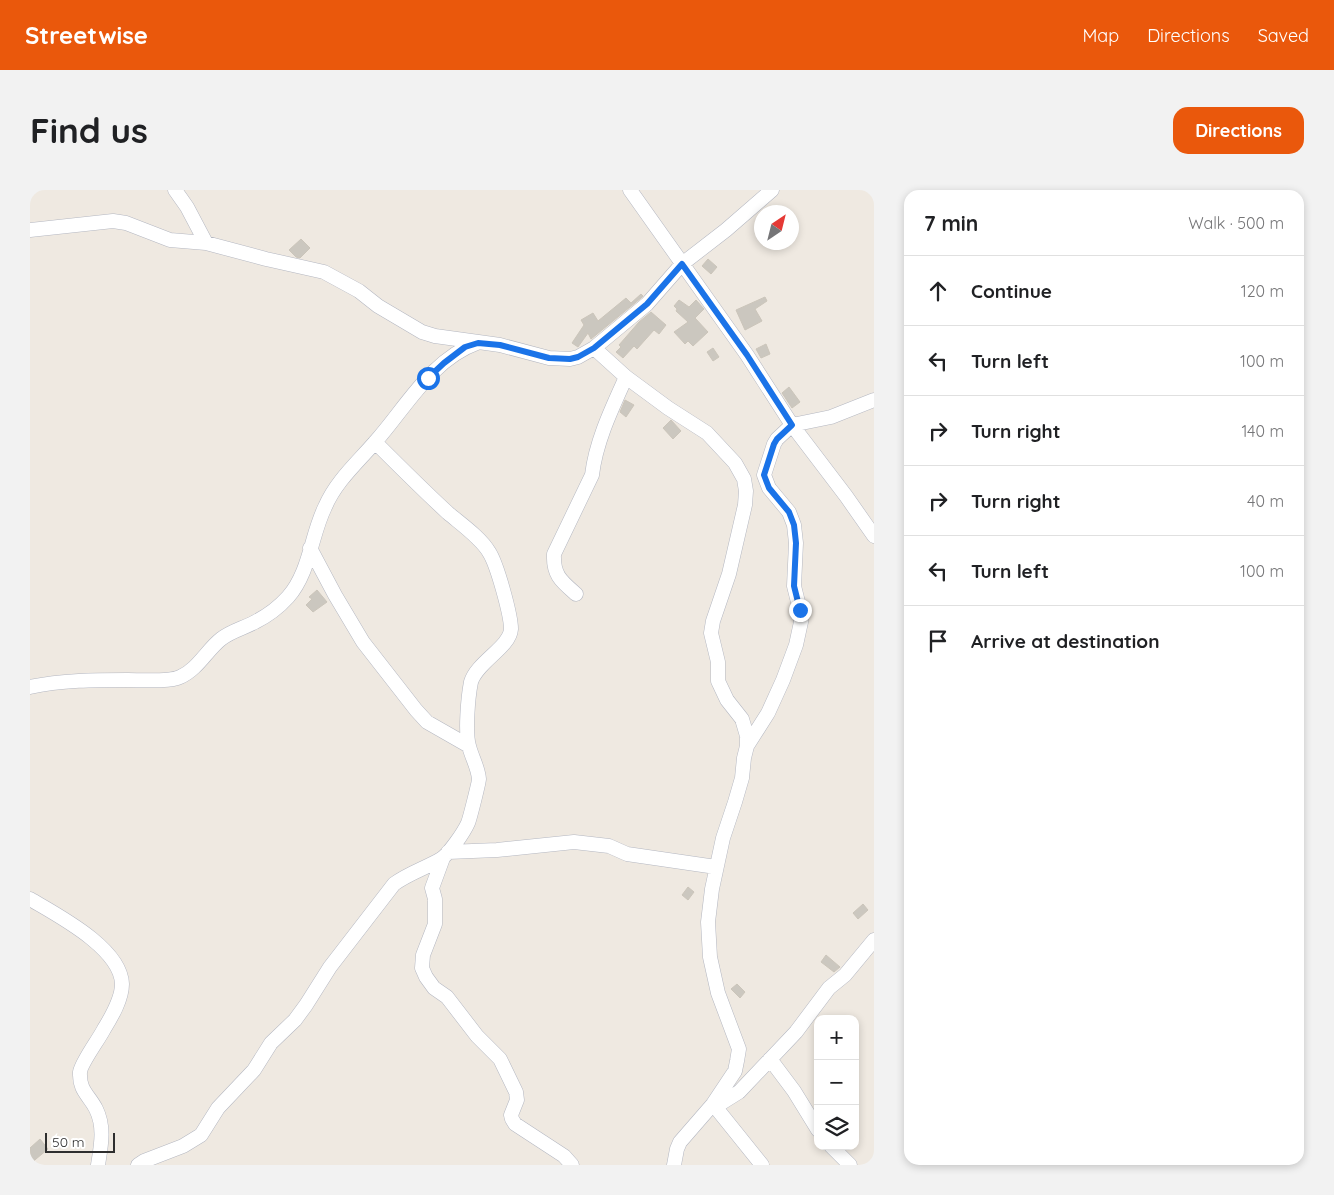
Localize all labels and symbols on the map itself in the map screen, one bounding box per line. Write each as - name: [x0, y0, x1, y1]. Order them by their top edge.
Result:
- north arrow: [754, 205, 799, 250]
- route start: [417, 367, 440, 390]
- route end: [789, 599, 812, 622]
- scale bar: [45, 1130, 115, 1153]

